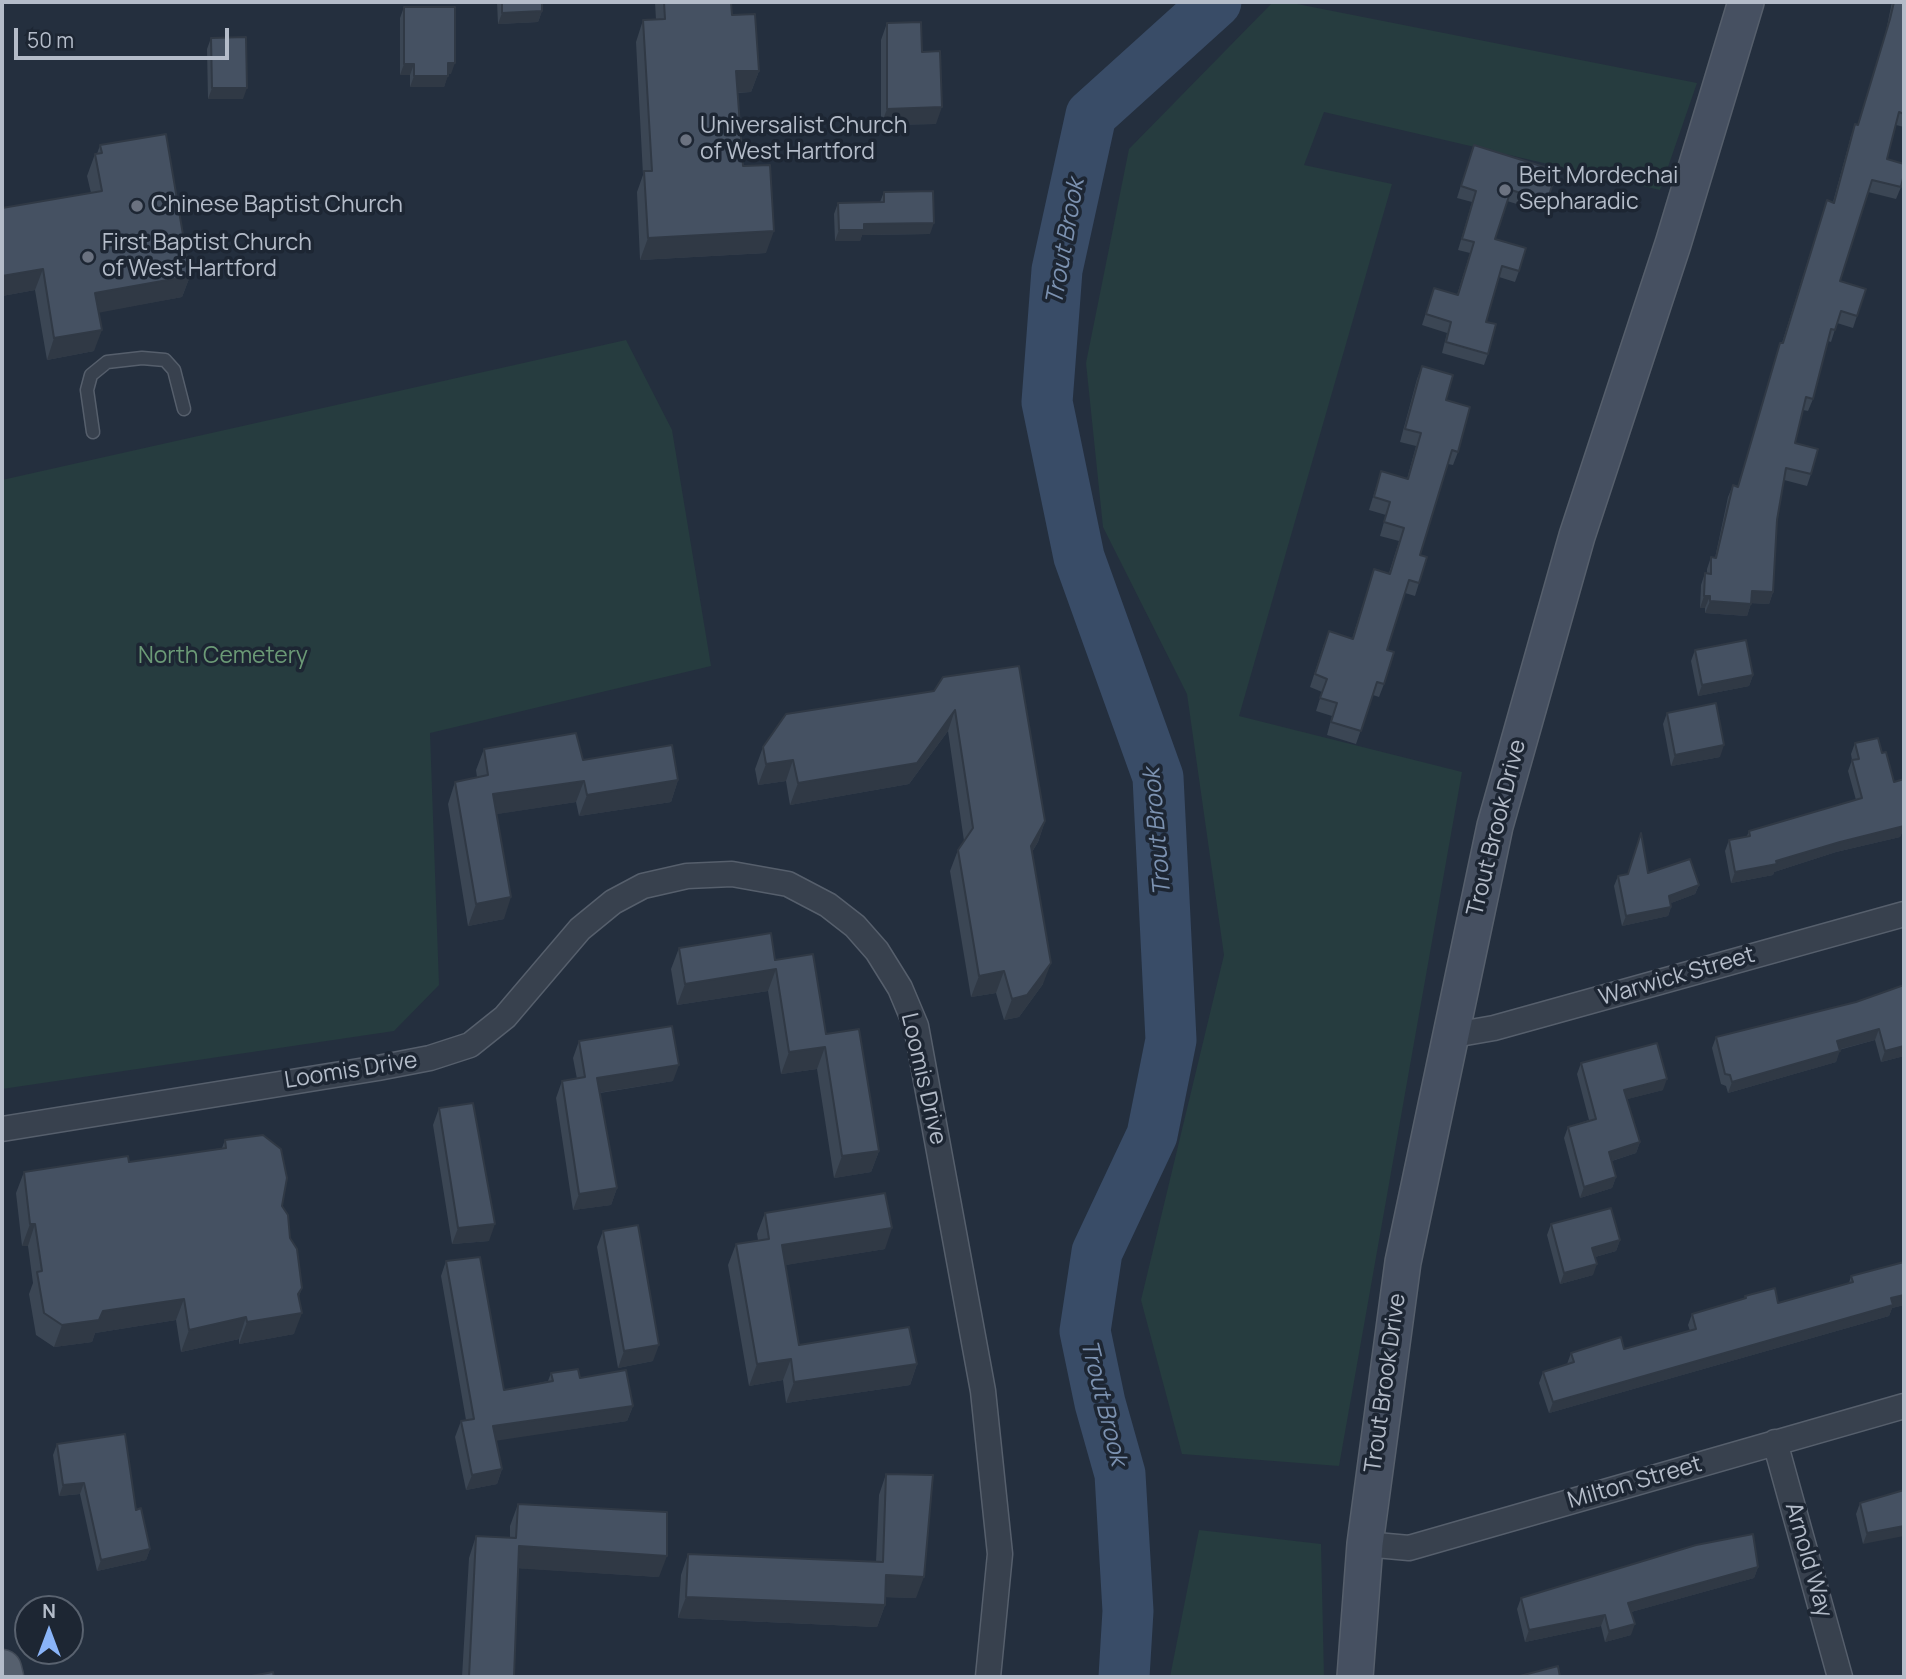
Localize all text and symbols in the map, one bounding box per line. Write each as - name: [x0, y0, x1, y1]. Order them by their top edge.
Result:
- scale bar: [18, 14, 233, 58]
- text: 50 m: [27, 26, 74, 54]
- place label: Universalist Church of West Hartford: [700, 113, 907, 167]
- marker: Universalist Church of West Hartford: [678, 132, 694, 148]
- place label: Beit Mordechai Sepharadic: [1519, 163, 1678, 217]
- water label: Trout Brook: [1041, 177, 1091, 307]
- marker: Beit Mordechai Sepharadic: [1497, 182, 1513, 198]
- place label: Chinese Baptist Church: [151, 192, 403, 220]
- marker: Chinese Baptist Church: [129, 198, 145, 214]
- place label: First Baptist Church of West Hartford: [102, 230, 312, 284]
- marker: First Baptist Church of West Hartford: [80, 249, 96, 265]
- park label: North Cemetery: [138, 643, 308, 671]
- street label: Trout Brook Drive: [1462, 737, 1532, 919]
- water label: Trout Brook: [1138, 767, 1178, 897]
- street label: Warwick Street: [1596, 942, 1758, 1012]
- street label: Loomis Drive: [894, 1010, 952, 1148]
- street label: Loomis Drive: [283, 1047, 419, 1095]
- street label: Trout Brook Drive: [1360, 1292, 1412, 1474]
- water label: Trout Brook: [1074, 1338, 1132, 1468]
- street label: Milton Street: [1565, 1451, 1705, 1515]
- street label: Arnold Way: [1778, 1499, 1838, 1621]
- north arrow: [14, 1595, 84, 1665]
- text: N: [42, 1598, 56, 1624]

